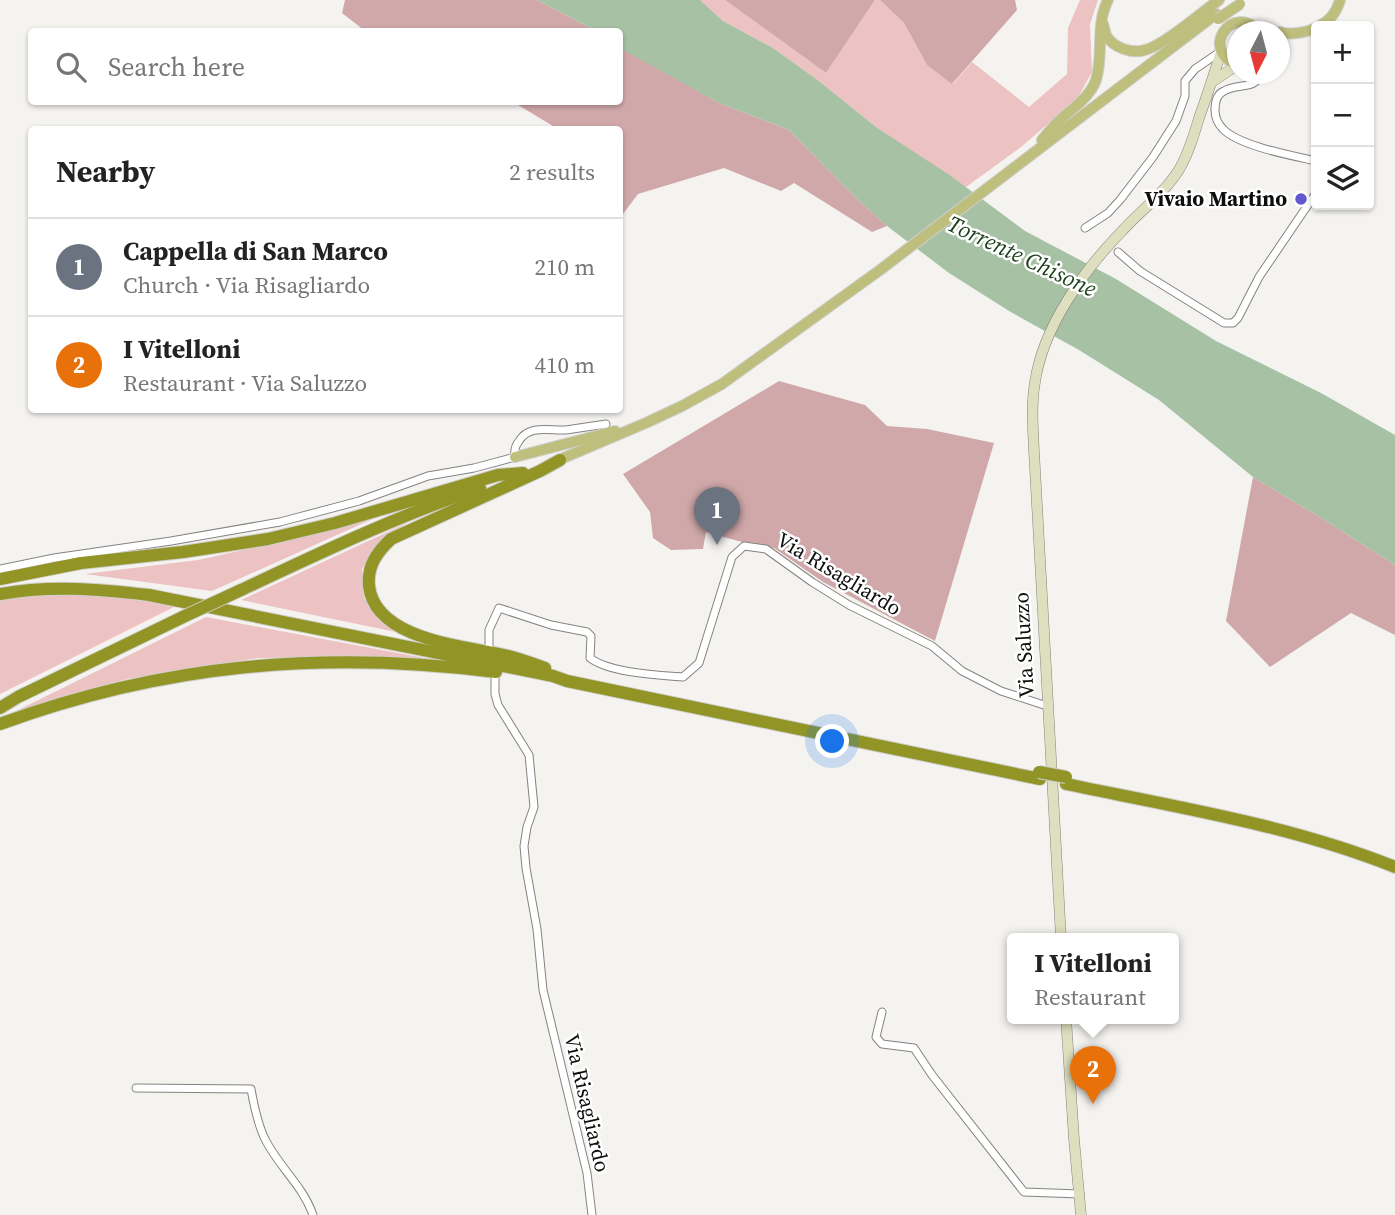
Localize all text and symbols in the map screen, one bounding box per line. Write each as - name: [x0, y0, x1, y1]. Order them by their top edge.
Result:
- north arrow: [1227, 21, 1290, 84]
- map controls: [1311, 21, 1374, 210]
- button: +: [1311, 21, 1374, 84]
- search box: [28, 28, 623, 105]
- icon: search: [52, 48, 90, 86]
- text: Search here: [108, 49, 245, 85]
- button: −: [1311, 84, 1374, 147]
- button: layers: [1311, 147, 1374, 210]
- text: Nearby: [56, 151, 155, 192]
- text: 2 results: [509, 156, 595, 188]
- place label: Vivaio Martino: [1144, 184, 1287, 213]
- marker: Vivaio Martino: [1293, 191, 1309, 207]
- water label: Torrente Chisone: [942, 208, 1102, 305]
- text: Cappella di San Marco: [123, 233, 388, 269]
- text: 1: [73, 251, 85, 283]
- text: 210 m: [534, 251, 595, 283]
- text: Church · Via Risagliardo: [123, 269, 370, 301]
- text: I Vitelloni: [123, 331, 241, 367]
- text: 2: [73, 349, 85, 381]
- text: 410 m: [534, 349, 595, 381]
- text: Restaurant · Via Saluzzo: [123, 367, 367, 399]
- pin: 1: [694, 487, 740, 545]
- street label: Via Risagliardo: [771, 525, 907, 622]
- street label: Via Saluzzo: [1006, 591, 1041, 699]
- your location: [815, 724, 849, 758]
- popup: [1007, 933, 1179, 1024]
- text: I Vitelloni: [1034, 945, 1152, 981]
- text: Restaurant: [1034, 981, 1146, 1013]
- street label: Via Risagliardo: [558, 1031, 617, 1175]
- pin: 2: [1070, 1046, 1116, 1104]

